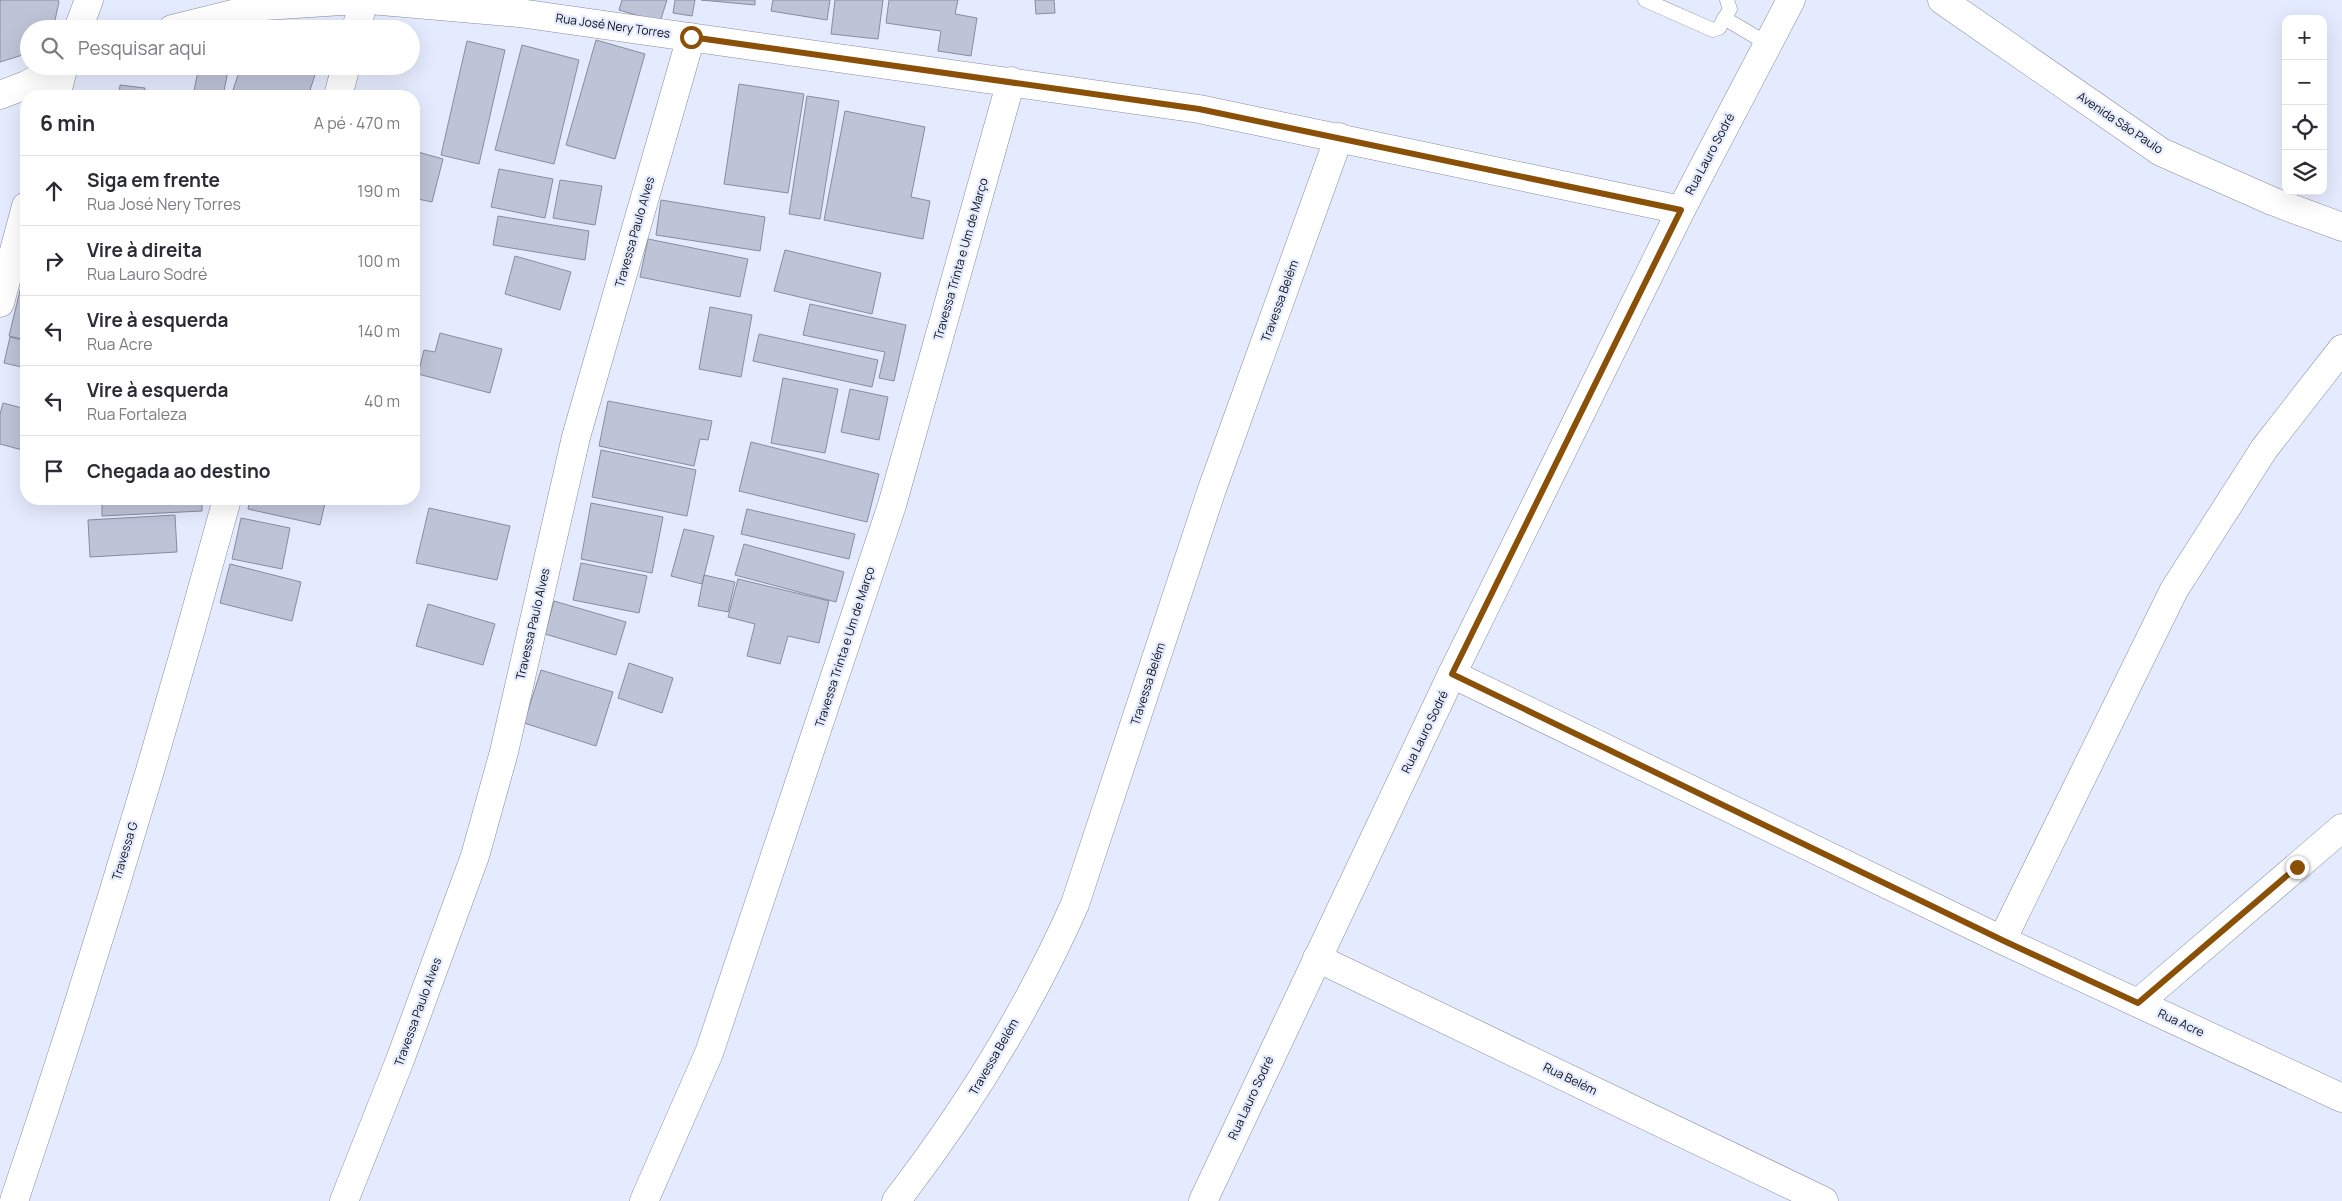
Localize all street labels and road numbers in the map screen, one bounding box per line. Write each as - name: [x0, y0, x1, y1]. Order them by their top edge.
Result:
- street label: Rua José Nery Torres: [555, 9, 671, 42]
- street label: Avenida São Paulo: [2074, 88, 2167, 158]
- street label: Rua Lauro Sodré: [1681, 110, 1738, 198]
- street label: Travessa Paulo Alves: [611, 175, 658, 289]
- street label: Travessa Trinta e Um de Março: [929, 176, 992, 342]
- street label: Travessa Belém: [1257, 258, 1302, 344]
- street label: Travessa Trinta e Um de Março: [811, 564, 879, 729]
- street label: Travessa Paulo Alves: [511, 566, 554, 681]
- street label: Travessa Belém: [1126, 640, 1169, 727]
- street label: Rua Lauro Sodré: [1397, 687, 1452, 776]
- street label: Travessa G: [108, 819, 142, 882]
- street label: Travessa Paulo Alves: [390, 955, 445, 1068]
- street label: Rua Acre: [2155, 1004, 2207, 1041]
- street label: Travessa Belém: [965, 1015, 1022, 1098]
- street label: Rua Lauro Sodré: [1224, 1053, 1277, 1142]
- street label: Rua Belém: [1540, 1058, 1600, 1099]

